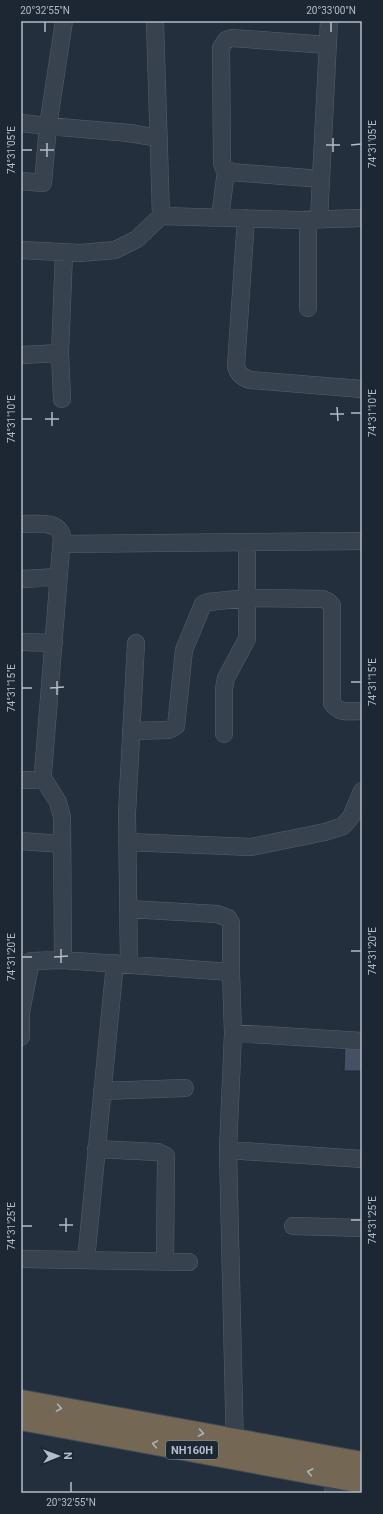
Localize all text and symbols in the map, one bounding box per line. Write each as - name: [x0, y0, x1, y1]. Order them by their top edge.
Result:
- text: 20°32'55"N: [20, 5, 70, 16]
- text: 20°33'00"N: [306, 5, 356, 16]
- text: 74°31'05"E: [367, 120, 378, 168]
- text: 74°31'05"E: [6, 126, 17, 174]
- text: 74°31'10"E: [367, 389, 378, 437]
- text: 74°31'10"E: [6, 395, 17, 443]
- text: 74°31'15"E: [367, 658, 378, 706]
- text: 74°31'15"E: [6, 664, 17, 712]
- text: 74°31'20"E: [367, 927, 378, 975]
- text: 74°31'20"E: [6, 933, 17, 981]
- text: 74°31'25"E: [367, 1196, 378, 1244]
- text: 74°31'25"E: [6, 1202, 17, 1250]
- one-way arrow: [56, 1404, 63, 1412]
- one-way arrow: [198, 1429, 204, 1437]
- north arrow: [38, 1436, 78, 1476]
- one-way arrow: [151, 1440, 158, 1448]
- road number: NH160H: [166, 1441, 218, 1459]
- text: N: [61, 1452, 74, 1460]
- one-way arrow: [307, 1469, 313, 1477]
- text: 20°32'55"N: [46, 1497, 96, 1508]

